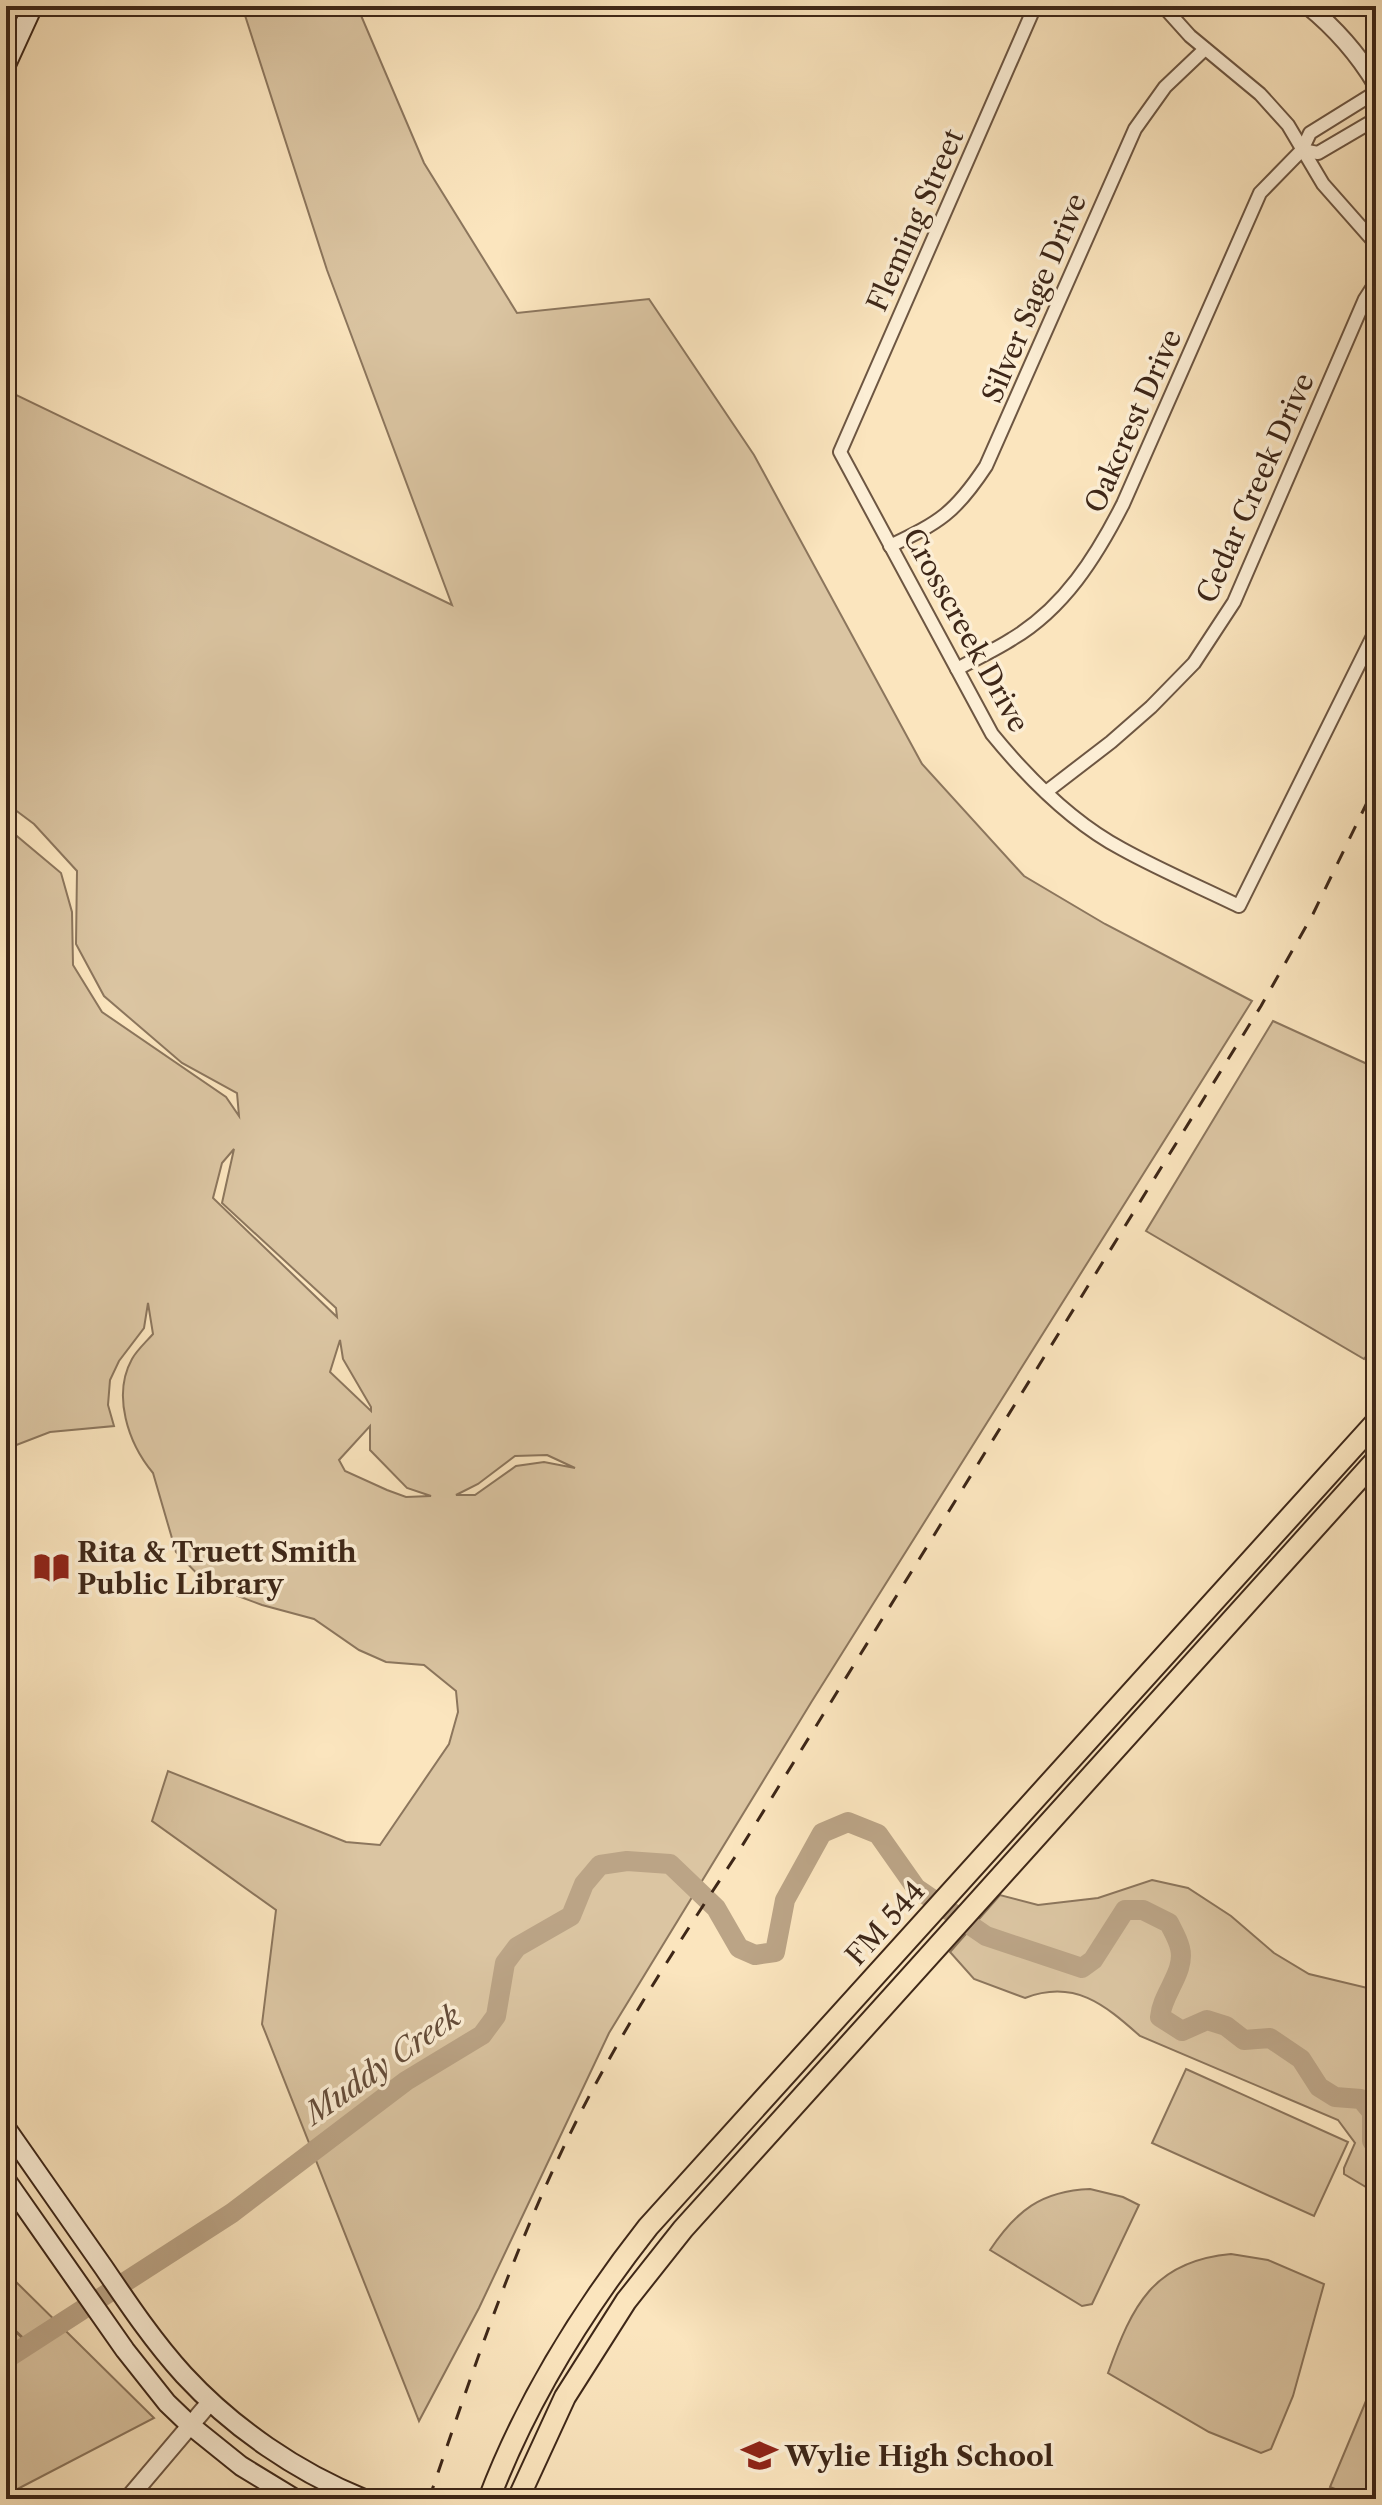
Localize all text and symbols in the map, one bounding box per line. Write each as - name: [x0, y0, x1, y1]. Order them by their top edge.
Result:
- street label: Fleming Street: [860, 124, 970, 316]
- street label: Silver Sage Drive: [975, 188, 1093, 408]
- street label: Oakcrest Drive: [1077, 324, 1189, 518]
- street label: Cedar Creek Drive: [1189, 368, 1321, 608]
- street label: Crosscreek Drive: [896, 522, 1036, 738]
- place label: Rita & Truett Smith Public Library: [77, 1535, 357, 1601]
- library icon: Rita & Truett Smith Public Library: [32, 1549, 70, 1587]
- street label: FM 544: [838, 1874, 932, 1972]
- water label: Muddy Creek: [295, 1997, 468, 2134]
- school or university icon: Wylie High School: [740, 2437, 778, 2475]
- place label: Wylie High School: [784, 2439, 1054, 2473]

